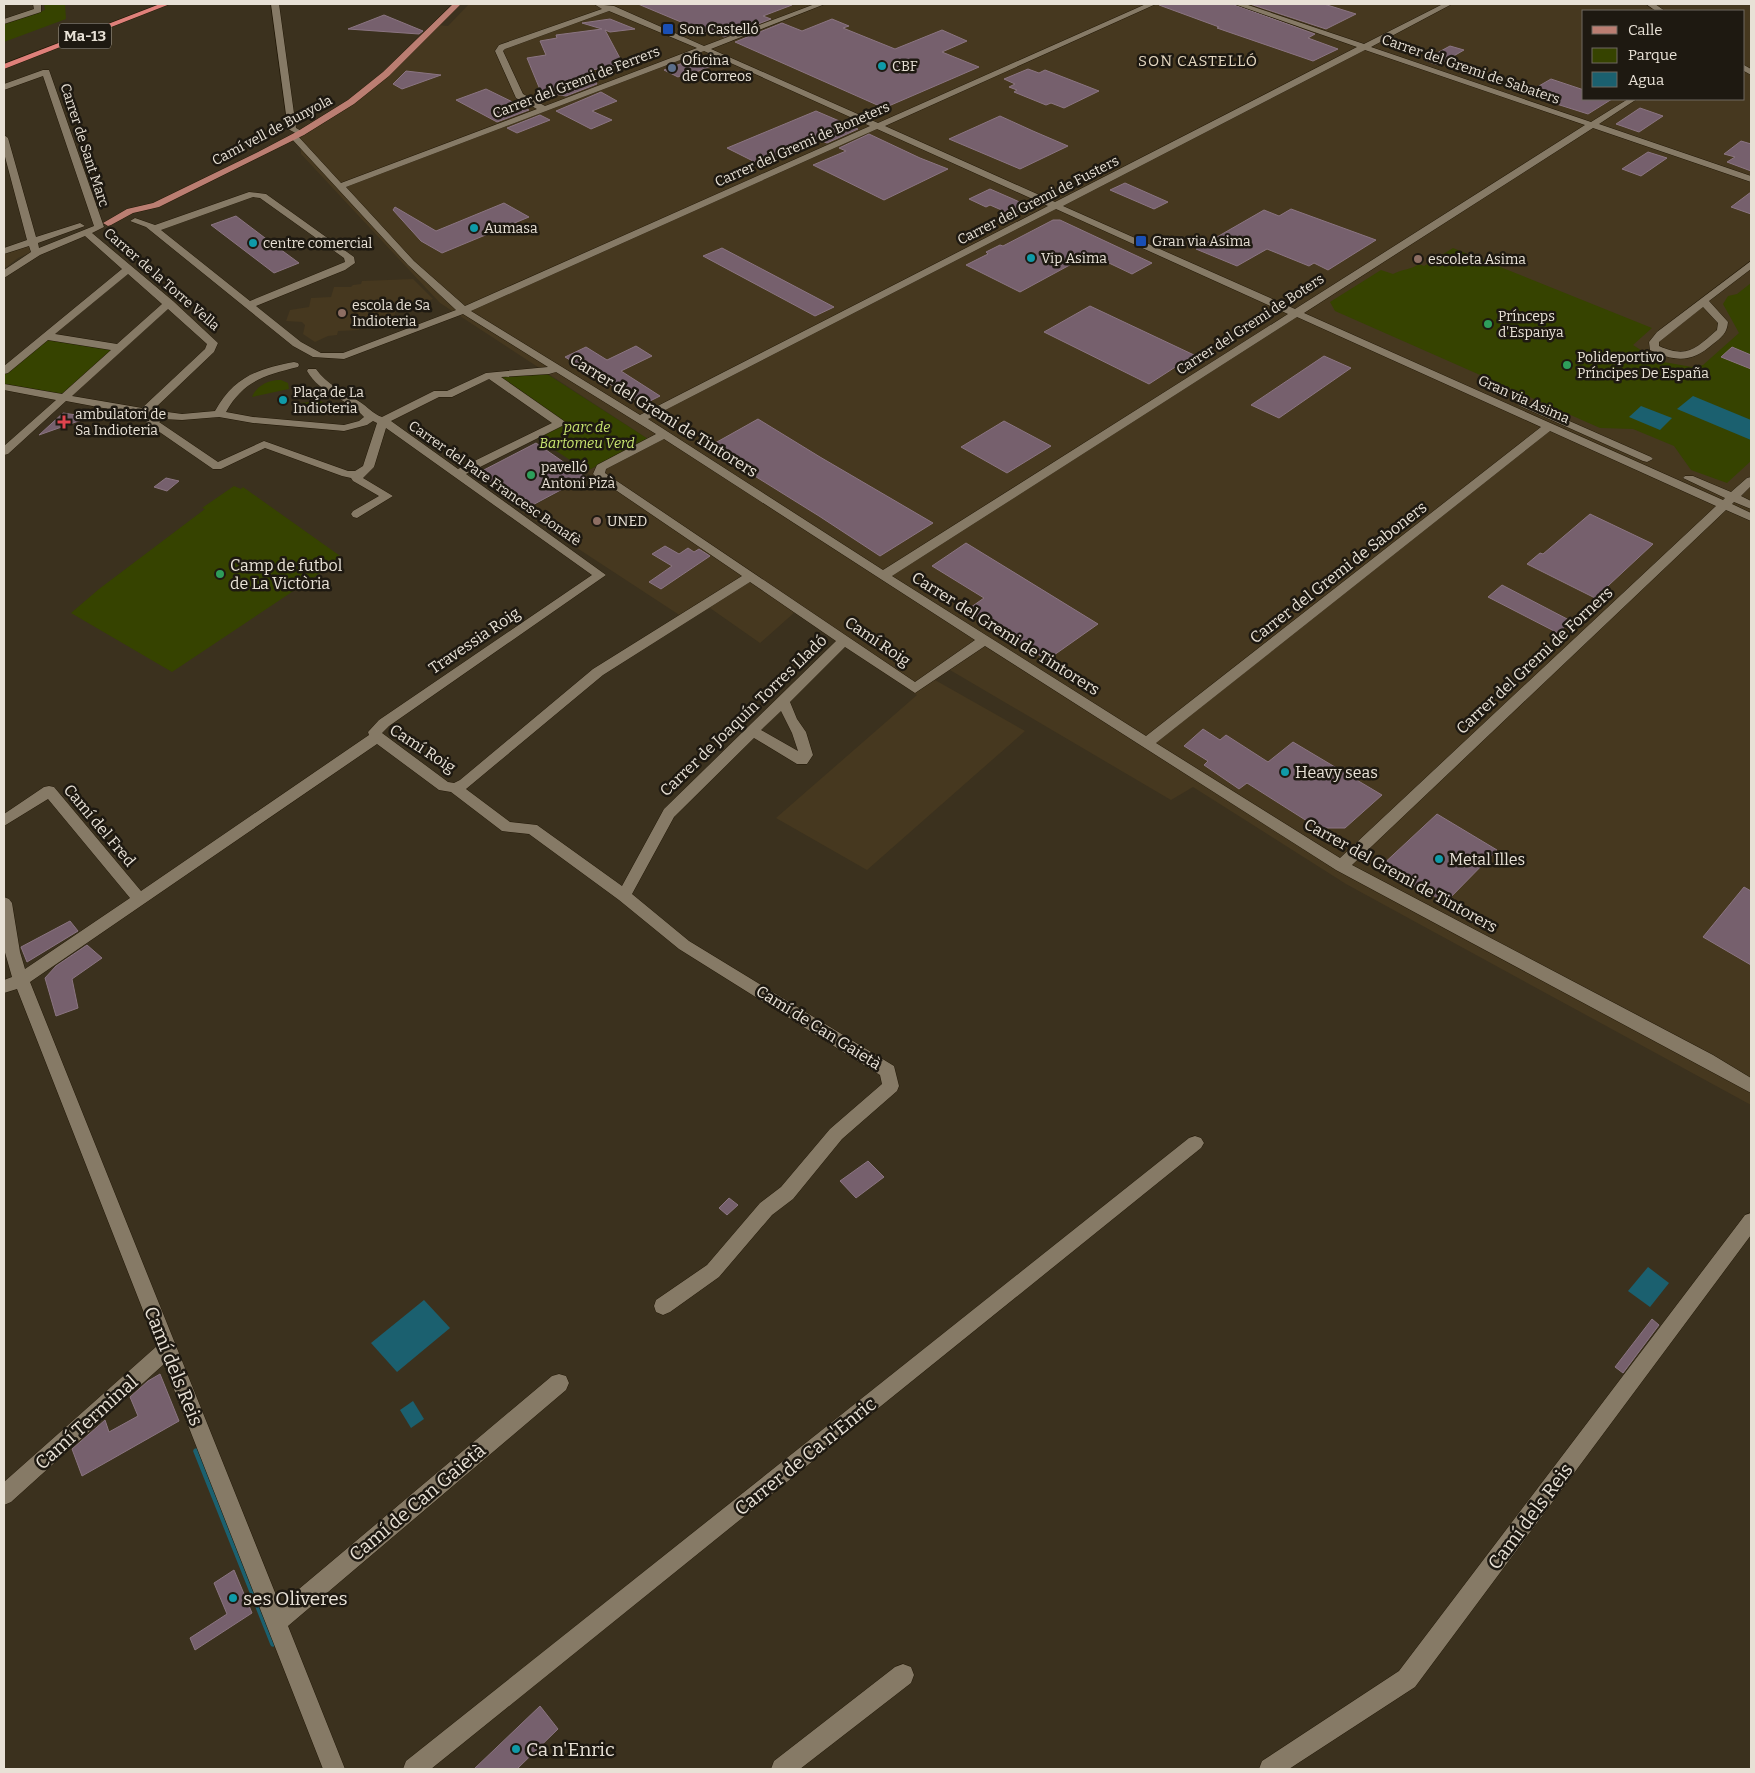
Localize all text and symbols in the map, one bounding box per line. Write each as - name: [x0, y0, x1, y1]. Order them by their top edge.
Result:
- legend: [1582, 10, 1745, 100]
- place label: Son Castelló: [679, 21, 759, 38]
- text: Calle: [1628, 21, 1662, 39]
- marker: Son Castelló: [661, 22, 675, 36]
- road number: Ma-13: [59, 24, 111, 48]
- street label: Carrer del Gremi de Sabaters: [1379, 31, 1562, 108]
- street label: Carrer del Gremi de Ferrers: [490, 43, 662, 122]
- text: Parque: [1628, 46, 1677, 64]
- place label: Oficina de Correos: [682, 52, 752, 85]
- district label: SON CASTELLÓ: [1138, 52, 1258, 70]
- place label: CBF: [892, 58, 918, 75]
- marker: CBF: [876, 60, 888, 72]
- marker: Oficina de Correos: [666, 62, 678, 74]
- text: Agua: [1628, 71, 1664, 89]
- street label: Carrer de Sant Marc: [56, 81, 113, 209]
- street label: Camí vell de Bunyola: [209, 91, 336, 169]
- street label: Carrer del Gremi de Boneters: [712, 98, 892, 191]
- street label: Carrer del Gremi de Fusters: [955, 152, 1122, 249]
- place label: Aumasa: [484, 220, 538, 237]
- marker: Aumasa: [468, 222, 480, 234]
- street label: Carrer de la Torre Vella: [100, 225, 223, 334]
- place label: Gran via Asima: [1152, 233, 1251, 250]
- marker: Gran via Asima: [1134, 234, 1148, 248]
- place label: centre comercial: [263, 235, 372, 252]
- marker: centre comercial: [247, 237, 259, 249]
- place label: Vip Asima: [1041, 250, 1107, 267]
- place label: escoleta Asima: [1428, 251, 1526, 268]
- marker: Vip Asima: [1025, 252, 1037, 264]
- marker: escoleta Asima: [1412, 253, 1424, 265]
- street label: Carrer del Gremi de Boters: [1173, 270, 1327, 379]
- place label: escola de Sa Indioteria: [352, 297, 430, 330]
- marker: escola de Sa Indioteria: [336, 307, 348, 319]
- place label: Prínceps d'Espanya: [1498, 308, 1564, 341]
- marker: Prínceps d'Espanya: [1482, 318, 1494, 330]
- place label: Polideportivo Príncipes De España: [1577, 349, 1709, 382]
- street label: Carrer del Gremi de Tintorers: [566, 350, 761, 481]
- marker: Polideportivo Príncipes De España: [1561, 359, 1573, 371]
- street label: Gran via Asima: [1475, 372, 1573, 427]
- place label: Plaça de La Indioteria: [293, 384, 364, 417]
- marker: Plaça de La Indioteria: [277, 394, 289, 406]
- place label: ambulatori de Sa Indioteria: [75, 406, 166, 439]
- marker: ambulatori de Sa Indioteria: [57, 415, 71, 429]
- street label: Carrer del Pare Francesc Bonafè: [405, 417, 584, 550]
- park label: parc de Bartomeu Verd: [539, 419, 635, 452]
- place label: pavelló Antoni Pizà: [541, 459, 615, 492]
- marker: pavelló Antoni Pizà: [525, 469, 537, 481]
- street label: Carrer del Gremi de Saboners: [1246, 497, 1430, 647]
- place label: UNED: [607, 513, 647, 530]
- marker: UNED: [591, 515, 603, 527]
- place label: Camp de futbol de La Victòria: [230, 556, 343, 593]
- marker: Camp de futbol de La Victòria: [214, 568, 226, 580]
- street label: Carrer del Gremi de Tintorers: [908, 568, 1103, 699]
- street label: Carrer del Gremi de Forners: [1452, 583, 1617, 738]
- street label: Travessia Roig: [425, 603, 523, 678]
- street label: Camí Roig: [841, 613, 914, 670]
- street label: Carrer de Joaquín Torres Lladó: [656, 630, 831, 800]
- street label: Camí Roig: [386, 720, 459, 777]
- place label: Heavy seas: [1295, 763, 1378, 782]
- marker: Heavy seas: [1279, 766, 1291, 778]
- street label: Camí del Fred: [60, 780, 140, 871]
- street label: Carrer del Gremi de Tintorers: [1301, 814, 1501, 937]
- place label: Metal Illes: [1449, 850, 1525, 869]
- marker: Metal Illes: [1433, 853, 1445, 865]
- street label: Camí de Can Gaietà: [753, 981, 885, 1074]
- street label: Camí dels Reis: [139, 1303, 208, 1429]
- street label: Camí Terminal: [30, 1370, 142, 1474]
- street label: Carrer de Ca n'Enric: [730, 1392, 881, 1520]
- street label: Camí de Can Gaietà: [345, 1438, 491, 1566]
- street label: Camí dels Reis: [1483, 1459, 1578, 1574]
- place label: ses Oliveres: [243, 1587, 348, 1610]
- marker: ses Oliveres: [227, 1592, 239, 1604]
- place label: Ca n'Enric: [526, 1738, 615, 1761]
- marker: Ca n'Enric: [510, 1743, 522, 1755]

